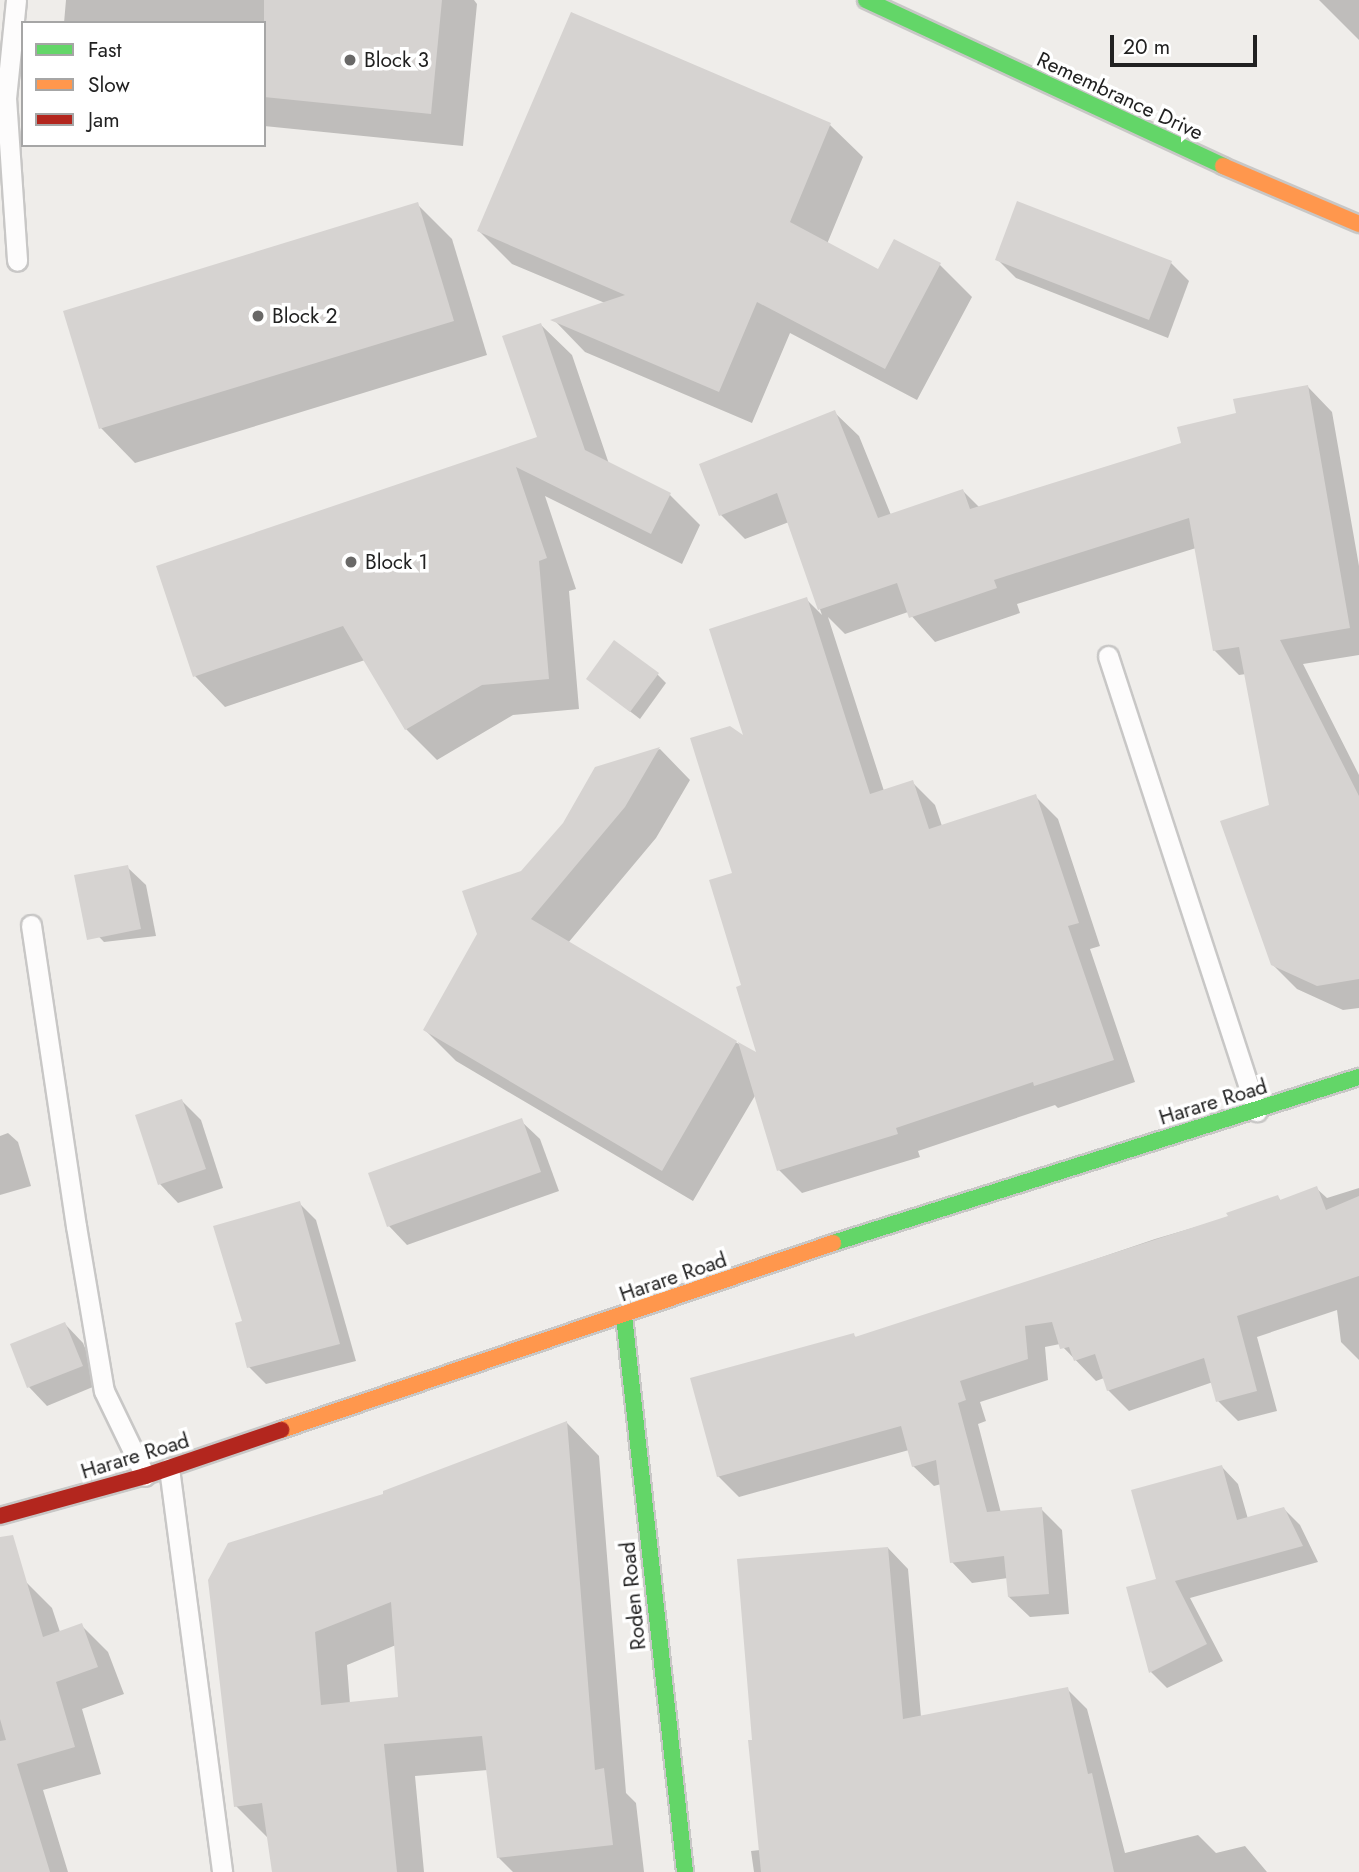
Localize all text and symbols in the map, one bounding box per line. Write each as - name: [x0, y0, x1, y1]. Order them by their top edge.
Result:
- legend: [21, 21, 266, 147]
- scale bar: [1114, 21, 1261, 65]
- text: 20 m: [1123, 32, 1170, 62]
- text: Fast: [88, 35, 121, 65]
- street label: Remembrance Drive: [1033, 46, 1207, 146]
- place label: Block 3: [364, 47, 429, 73]
- marker: Block 3: [342, 52, 358, 68]
- text: Slow: [88, 70, 130, 100]
- text: Jam: [88, 105, 120, 135]
- place label: Block 2: [272, 303, 338, 329]
- marker: Block 2: [250, 308, 266, 324]
- place label: Block 1: [365, 549, 428, 575]
- marker: Block 1: [343, 554, 359, 570]
- street label: Harare Road: [1156, 1074, 1270, 1130]
- street label: Harare Road: [616, 1247, 730, 1307]
- street label: Harare Road: [78, 1428, 192, 1484]
- street label: Roden Road: [615, 1541, 651, 1651]

